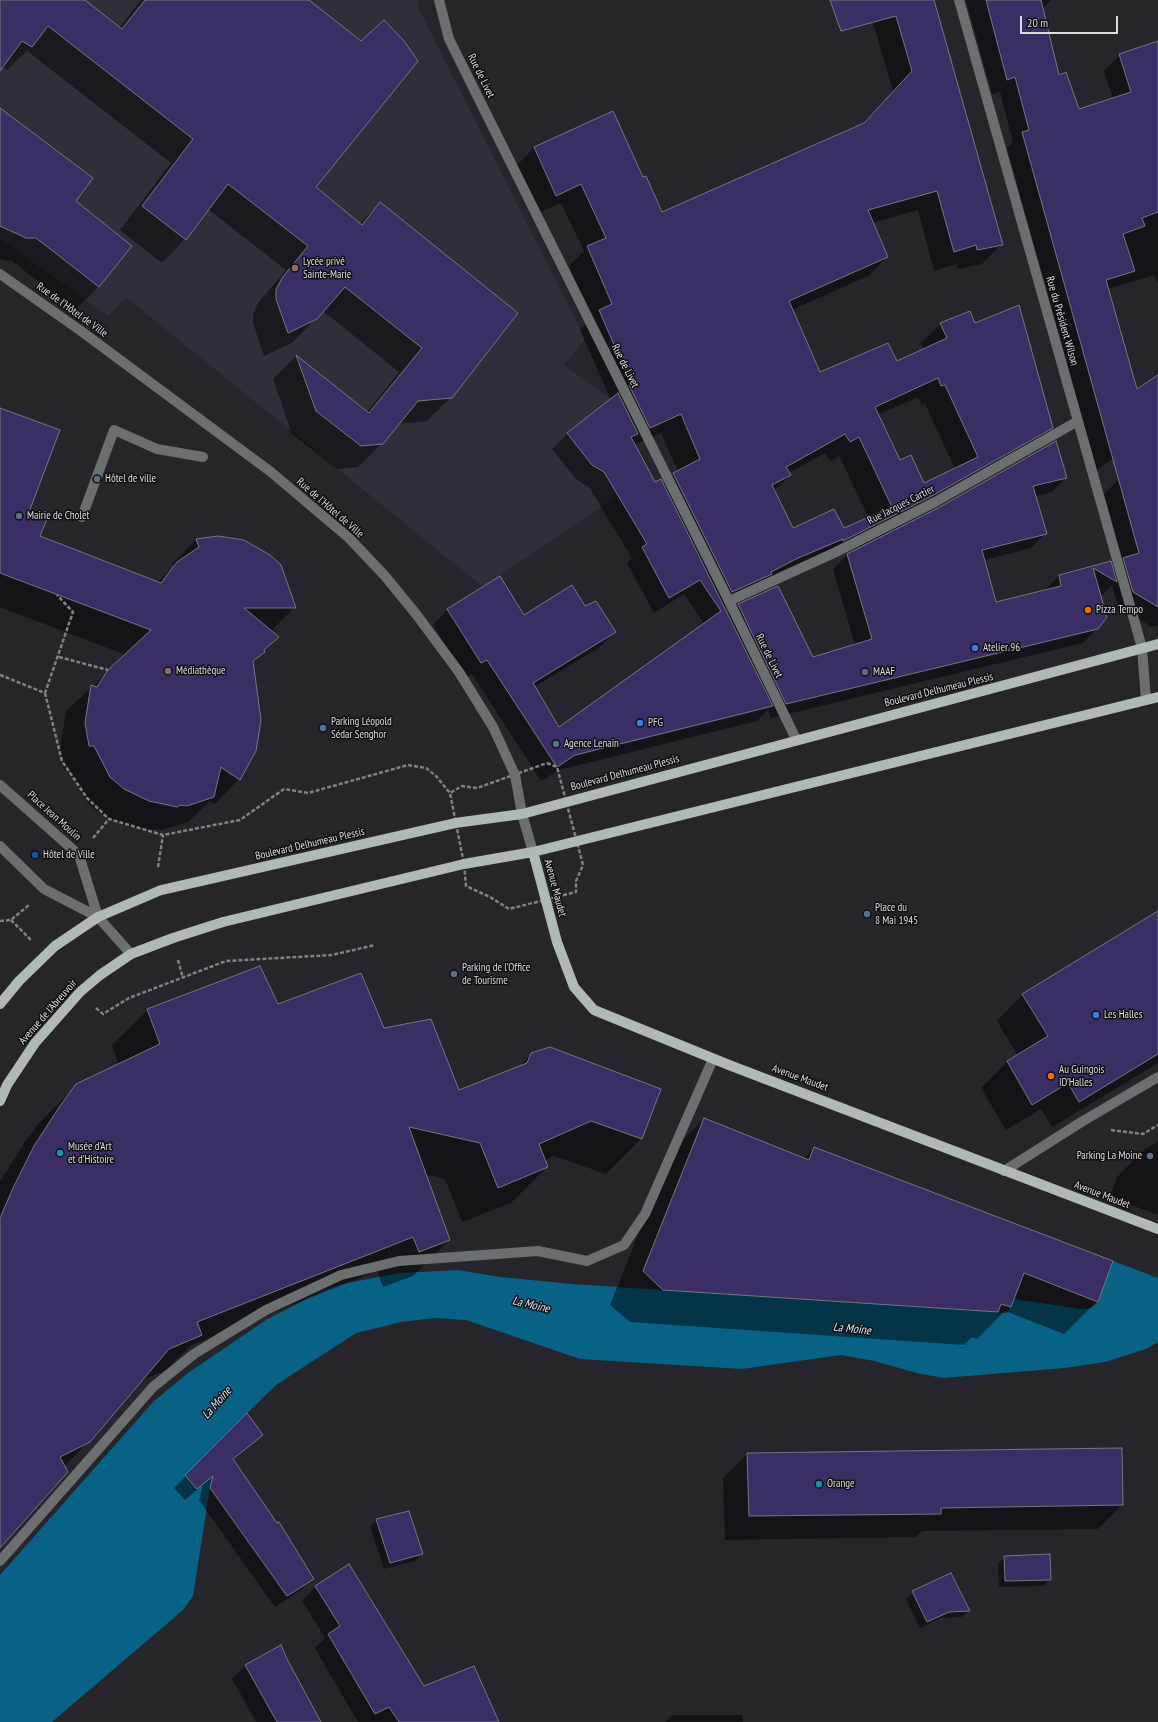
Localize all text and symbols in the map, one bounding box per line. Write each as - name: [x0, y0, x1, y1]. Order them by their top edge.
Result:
- scale bar: [1022, 8, 1120, 34]
- text: 20 m: [1027, 15, 1048, 30]
- street label: Rue de Livet: [465, 52, 497, 100]
- place label: Lycée privé Sainte-Marie: [303, 255, 351, 281]
- marker: Lycée privé Sainte-Marie: [290, 263, 300, 273]
- street label: Rue du Président Wilson: [1043, 275, 1081, 367]
- street label: Rue de l’Hôtel de Ville: [34, 280, 110, 340]
- street label: Rue de Livet: [608, 342, 642, 390]
- place label: Hôtel de ville: [105, 472, 156, 486]
- marker: Hôtel de ville: [92, 474, 102, 484]
- street label: Rue de l’Hôtel de Ville: [294, 475, 366, 541]
- street label: Rue Jacques Cartier: [865, 482, 937, 528]
- place label: Mairie de Cholet: [27, 509, 89, 523]
- marker: Mairie de Cholet: [14, 511, 24, 521]
- place label: Pizza Tempo: [1096, 603, 1143, 617]
- marker: Pizza Tempo: [1083, 605, 1093, 615]
- street label: Rue de Livet: [753, 632, 785, 680]
- place label: Atelier 96: [983, 641, 1020, 655]
- marker: Atelier 96: [970, 643, 980, 653]
- place label: Médiathèque: [176, 664, 225, 678]
- place label: MAAF: [873, 665, 895, 679]
- marker: Médiathèque: [163, 666, 173, 676]
- marker: MAAF: [860, 667, 870, 677]
- street label: Boulevard Delhumeau Plessis: [883, 670, 995, 710]
- place label: Parking Léopold Sédar Senghor: [331, 715, 392, 741]
- place label: PFG: [648, 716, 663, 730]
- marker: PFG: [635, 718, 645, 728]
- marker: Parking Léopold Sédar Senghor: [318, 723, 328, 733]
- place label: Agence Lenain: [564, 737, 619, 751]
- marker: Agence Lenain: [551, 739, 561, 749]
- street label: Boulevard Delhumeau Plessis: [569, 752, 681, 794]
- street label: Place Jean Moulin: [24, 788, 84, 844]
- street label: Boulevard Delhumeau Plessis: [254, 825, 366, 863]
- place label: Hôtel de Ville: [43, 848, 95, 862]
- marker: Hôtel de Ville: [30, 850, 40, 860]
- street label: Avenue Maudet: [541, 858, 569, 918]
- place label: Place du 8 Mai 1945: [875, 901, 918, 927]
- marker: Place du 8 Mai 1945: [862, 909, 872, 919]
- place label: Parking de l’Office de Tourisme: [462, 961, 530, 987]
- marker: Parking de l’Office de Tourisme: [449, 969, 459, 979]
- street label: Avenue de l’Abreuvoir: [16, 977, 80, 1047]
- place label: Les Halles: [1104, 1008, 1142, 1022]
- marker: Les Halles: [1091, 1010, 1101, 1020]
- street label: Avenue Maudet: [770, 1062, 830, 1094]
- place label: Au Guingois ID’Halles: [1059, 1063, 1104, 1089]
- marker: Au Guingois ID’Halles: [1046, 1071, 1056, 1081]
- place label: Musée d’Art et d’Histoire: [68, 1140, 114, 1166]
- marker: Musée d’Art et d’Histoire: [55, 1148, 65, 1158]
- place label: Parking La Moine: [1077, 1149, 1142, 1163]
- marker: Parking La Moine: [1145, 1151, 1155, 1161]
- street label: Avenue Maudet: [1072, 1178, 1132, 1212]
- water label: La Moine: [511, 1294, 551, 1316]
- water label: La Moine: [832, 1320, 872, 1338]
- water label: La Moine: [199, 1384, 235, 1422]
- place label: Orange: [827, 1477, 855, 1491]
- marker: Orange: [814, 1479, 824, 1489]

